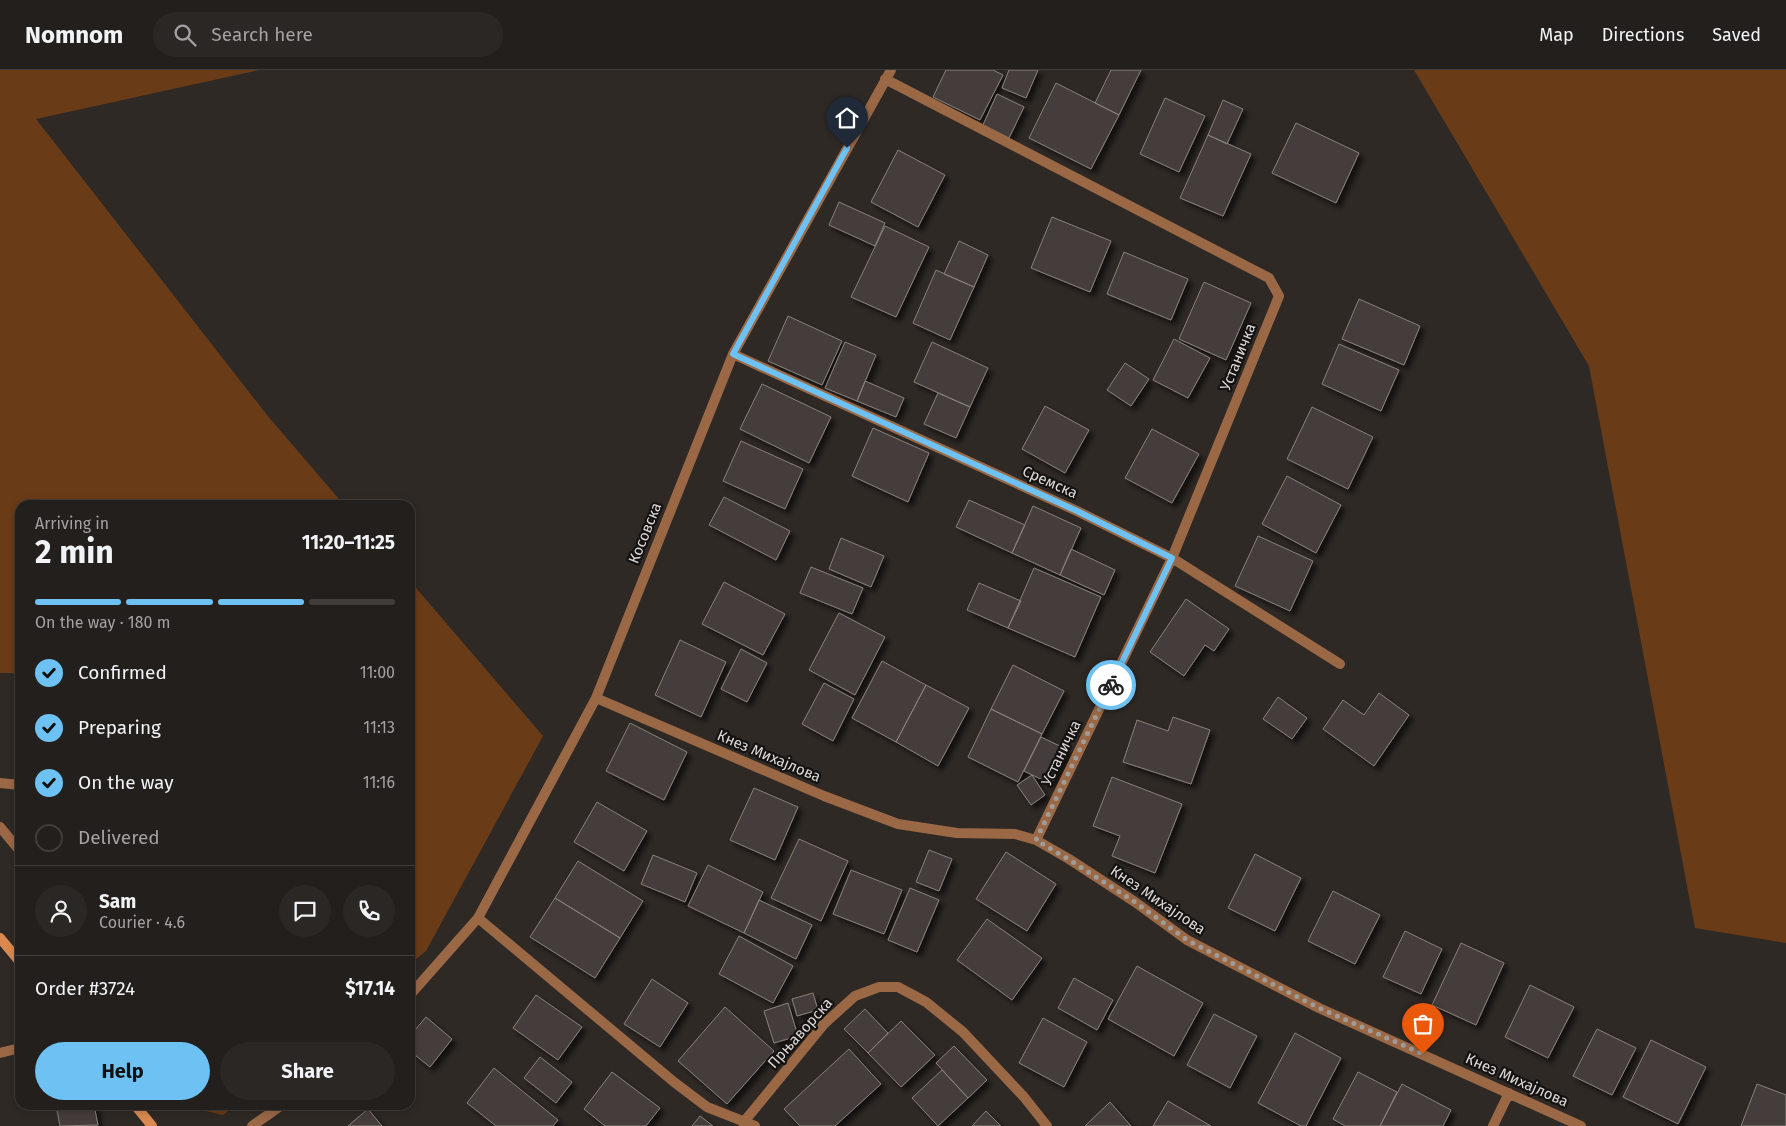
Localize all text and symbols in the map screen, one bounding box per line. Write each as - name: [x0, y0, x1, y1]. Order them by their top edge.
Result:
- search box: [153, 12, 503, 57]
- text: Nomnom: [25, 21, 123, 49]
- icon: search: [171, 21, 199, 49]
- text: Search here: [211, 23, 313, 46]
- text: Map: [1539, 24, 1574, 46]
- text: Directions: [1602, 24, 1684, 46]
- text: Saved: [1712, 24, 1761, 46]
- pin: [826, 97, 868, 148]
- icon: home: [833, 104, 861, 132]
- street label: Устаничка: [1216, 321, 1260, 393]
- street label: Сремска: [1020, 462, 1080, 502]
- street label: Косовска: [625, 500, 665, 566]
- text: Arriving in: [35, 514, 109, 533]
- text: 11:20–11:25: [302, 531, 395, 554]
- text: 2 min: [35, 533, 114, 571]
- text: On the way · 180 m: [35, 613, 170, 632]
- icon: check: [35, 659, 63, 687]
- courier: [1086, 660, 1136, 710]
- text: Confirmed: [78, 661, 167, 684]
- text: 11:00: [360, 663, 395, 682]
- icon: bike: [1097, 671, 1125, 699]
- icon: check: [35, 714, 63, 742]
- text: Preparing: [78, 716, 161, 739]
- street label: Устаничка: [1037, 717, 1085, 789]
- text: 11:13: [363, 718, 395, 737]
- street label: Кнез Михајлова: [714, 726, 824, 786]
- icon: check: [35, 769, 63, 797]
- text: On the way: [78, 771, 174, 794]
- text: 11:16: [363, 773, 395, 792]
- text: Delivered: [78, 826, 160, 849]
- street label: Кнез Михајлова: [1107, 862, 1209, 938]
- button: person: [35, 885, 87, 937]
- button: chat: [279, 885, 331, 937]
- button: phone: [343, 885, 395, 937]
- text: Sam: [99, 890, 136, 913]
- text: Courier · 4.6: [99, 913, 185, 932]
- text: Order #3724: [35, 977, 135, 1000]
- text: $17.14: [345, 977, 395, 1000]
- street label: Прњаворска: [764, 994, 836, 1072]
- pin: [1402, 1003, 1444, 1054]
- icon: bag: [1409, 1010, 1437, 1038]
- button: Help: [35, 1042, 210, 1100]
- button: Share: [220, 1042, 395, 1100]
- street label: Кнез Михајлова: [1463, 1049, 1571, 1111]

